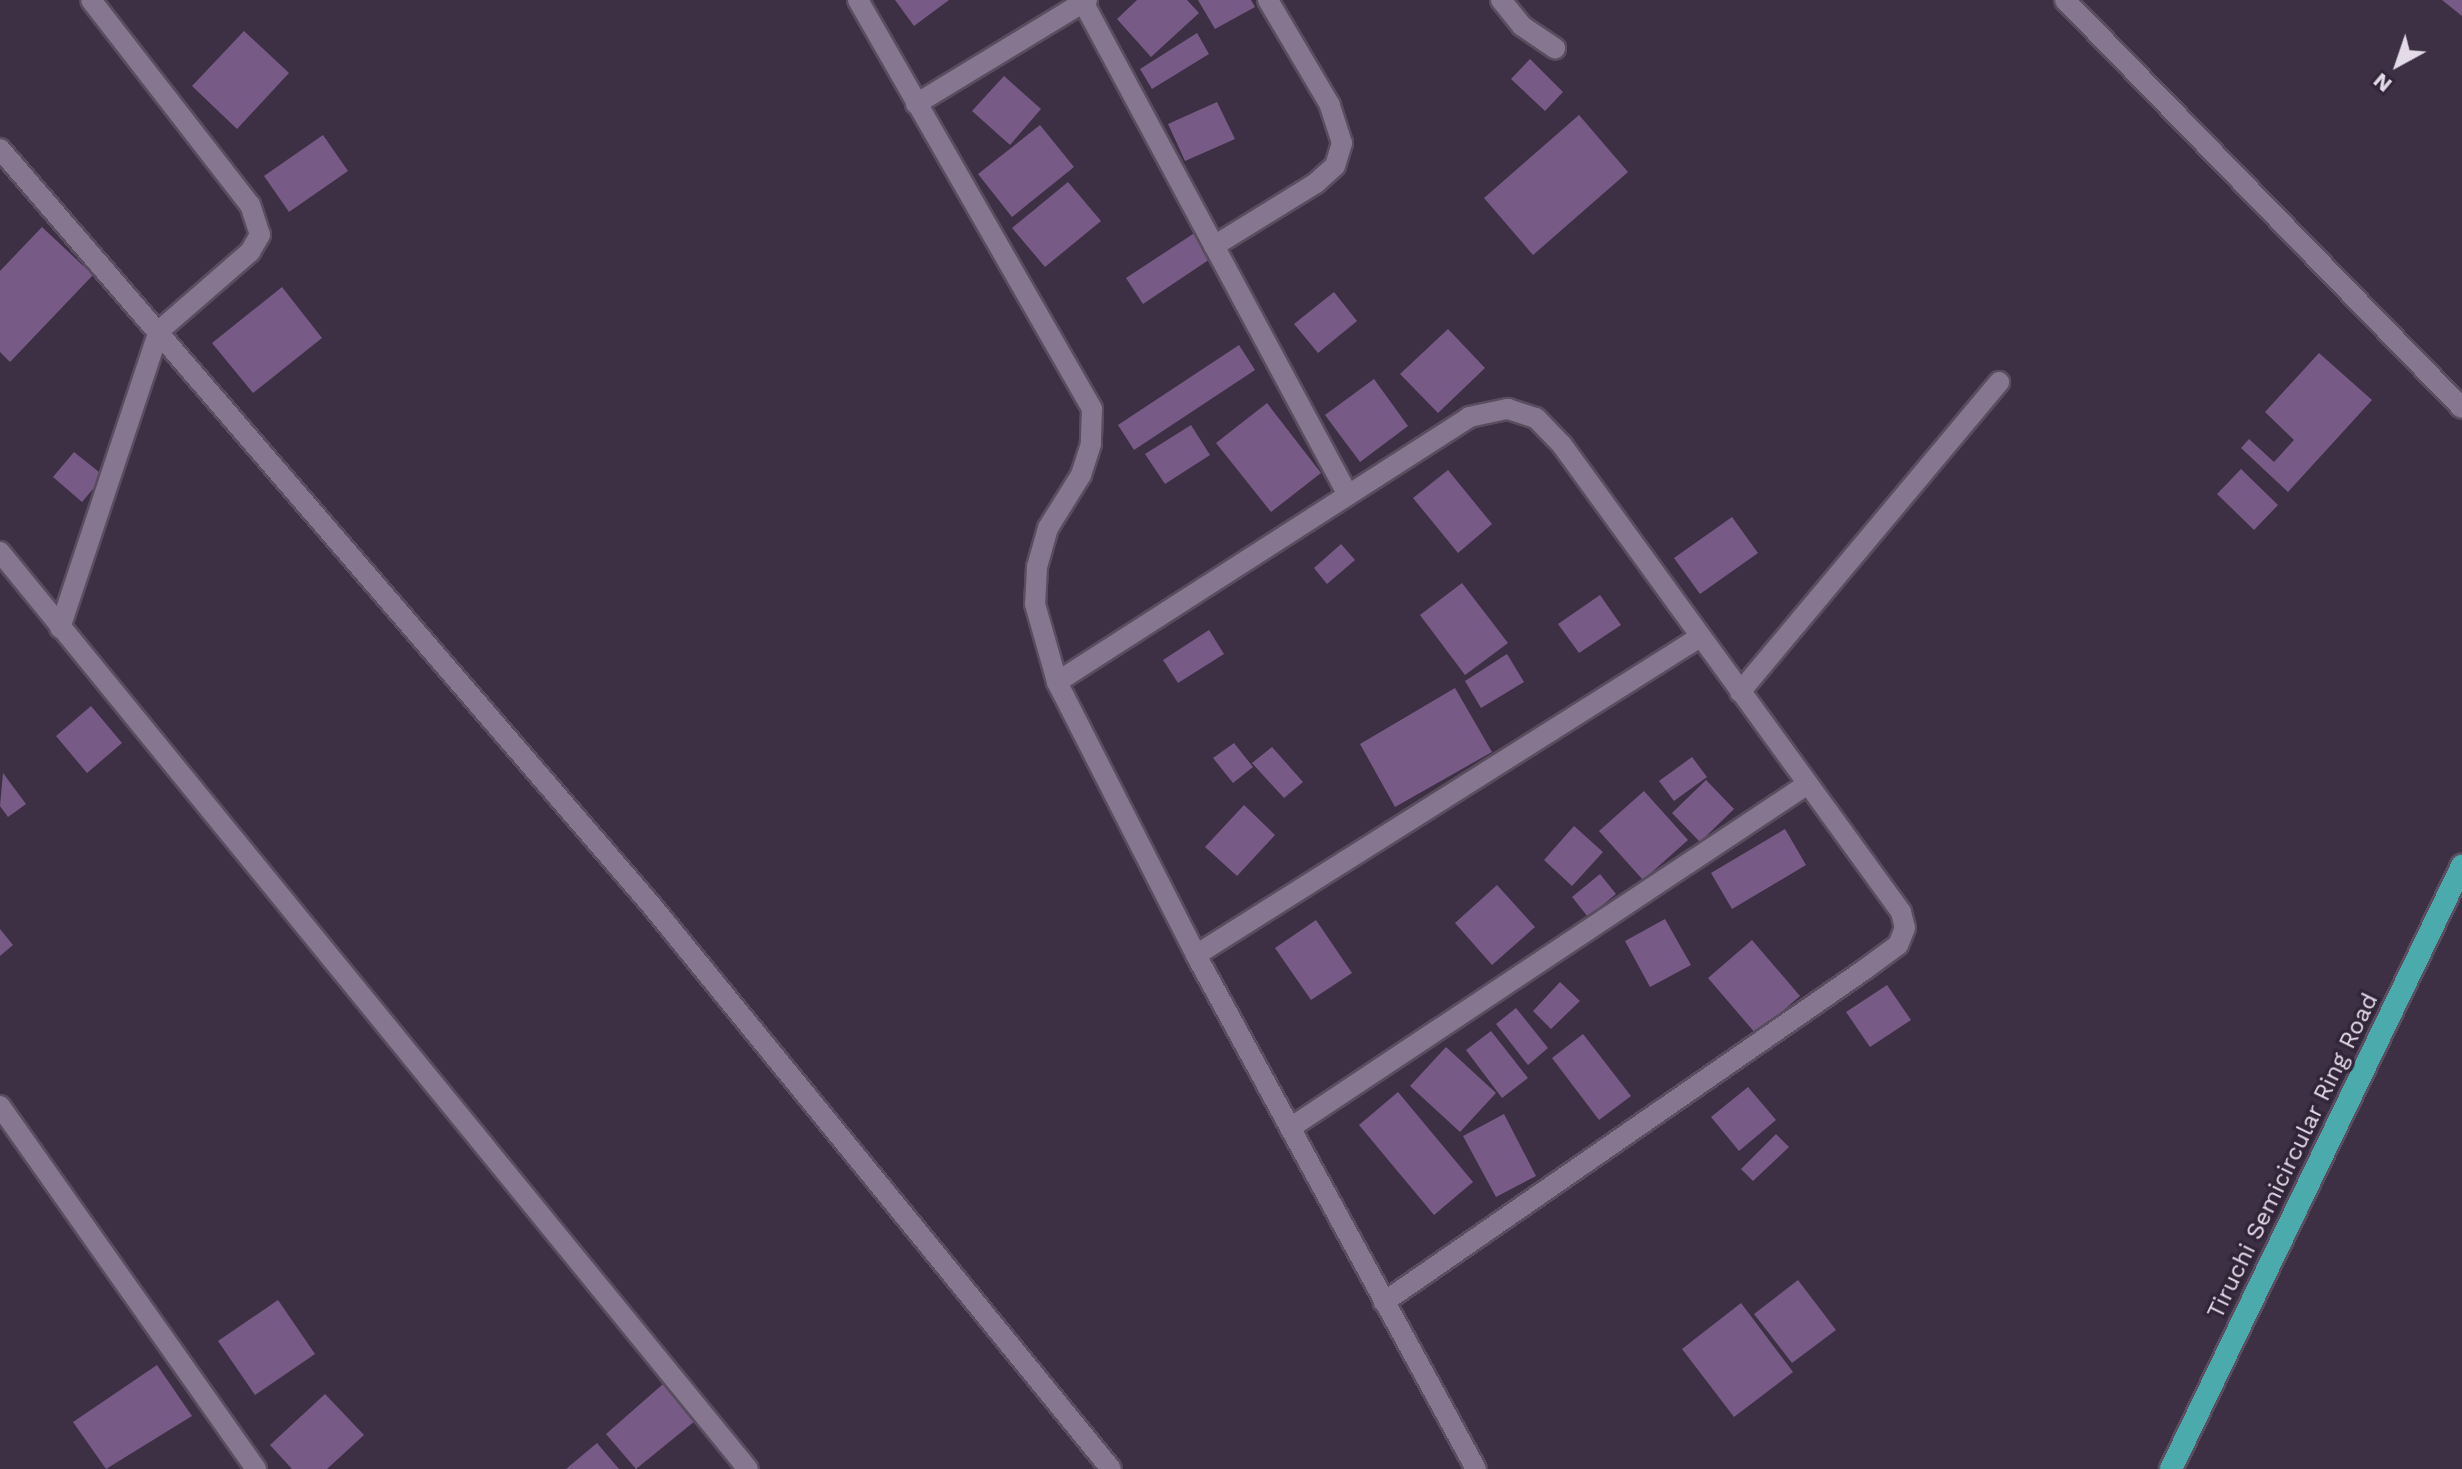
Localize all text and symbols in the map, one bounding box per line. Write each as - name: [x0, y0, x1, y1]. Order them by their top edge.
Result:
- north arrow: [2358, 24, 2438, 104]
- text: N: [2368, 68, 2397, 98]
- street label: Tiruchi Semicircular Ring Road: [2201, 988, 2385, 1324]

